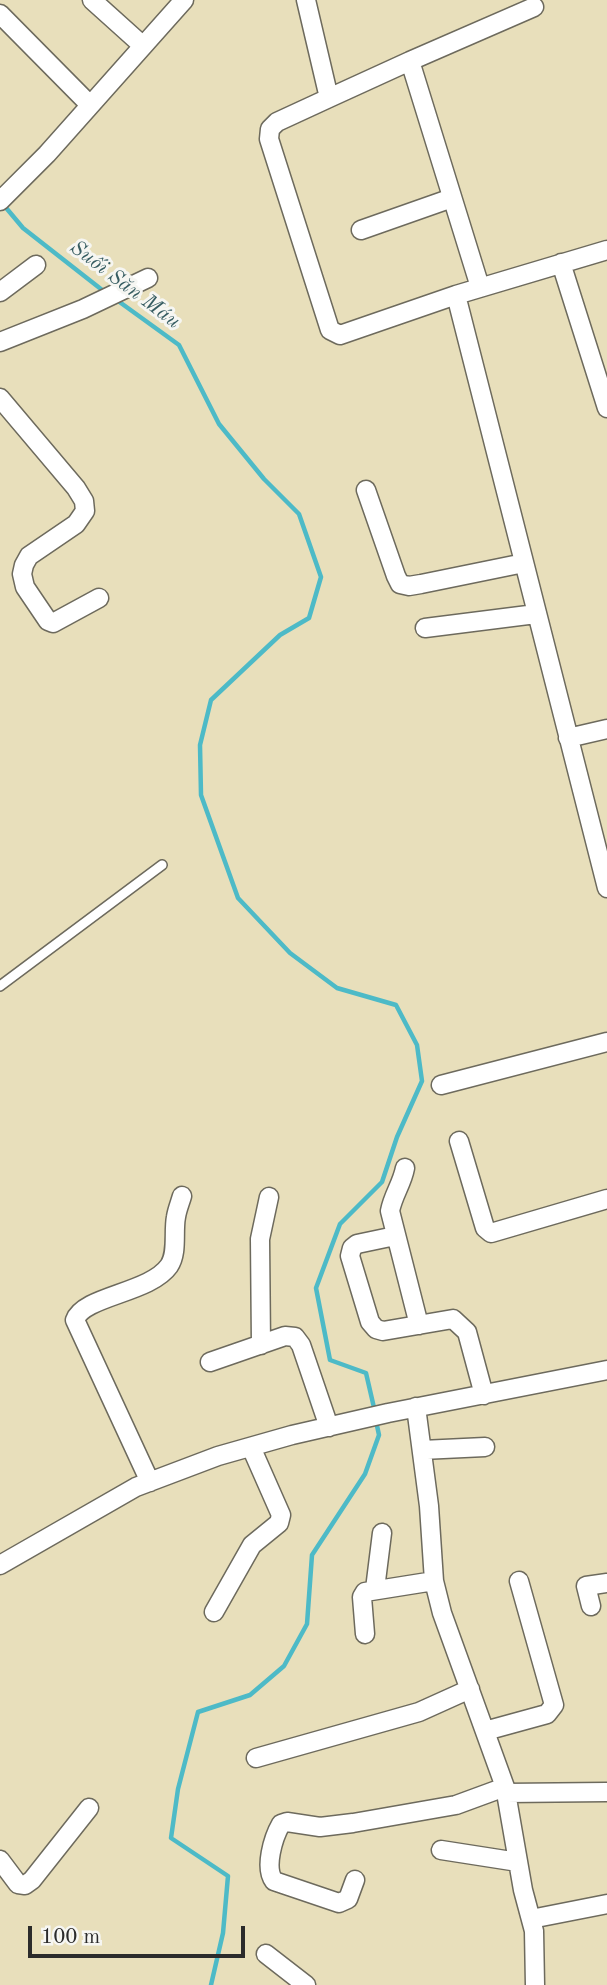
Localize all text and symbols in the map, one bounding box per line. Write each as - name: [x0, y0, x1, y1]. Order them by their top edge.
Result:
- water label: Suối Săn Máu: [65, 235, 185, 335]
- scale bar: [32, 1912, 248, 1956]
- text: 100 m: [41, 1927, 100, 1948]

